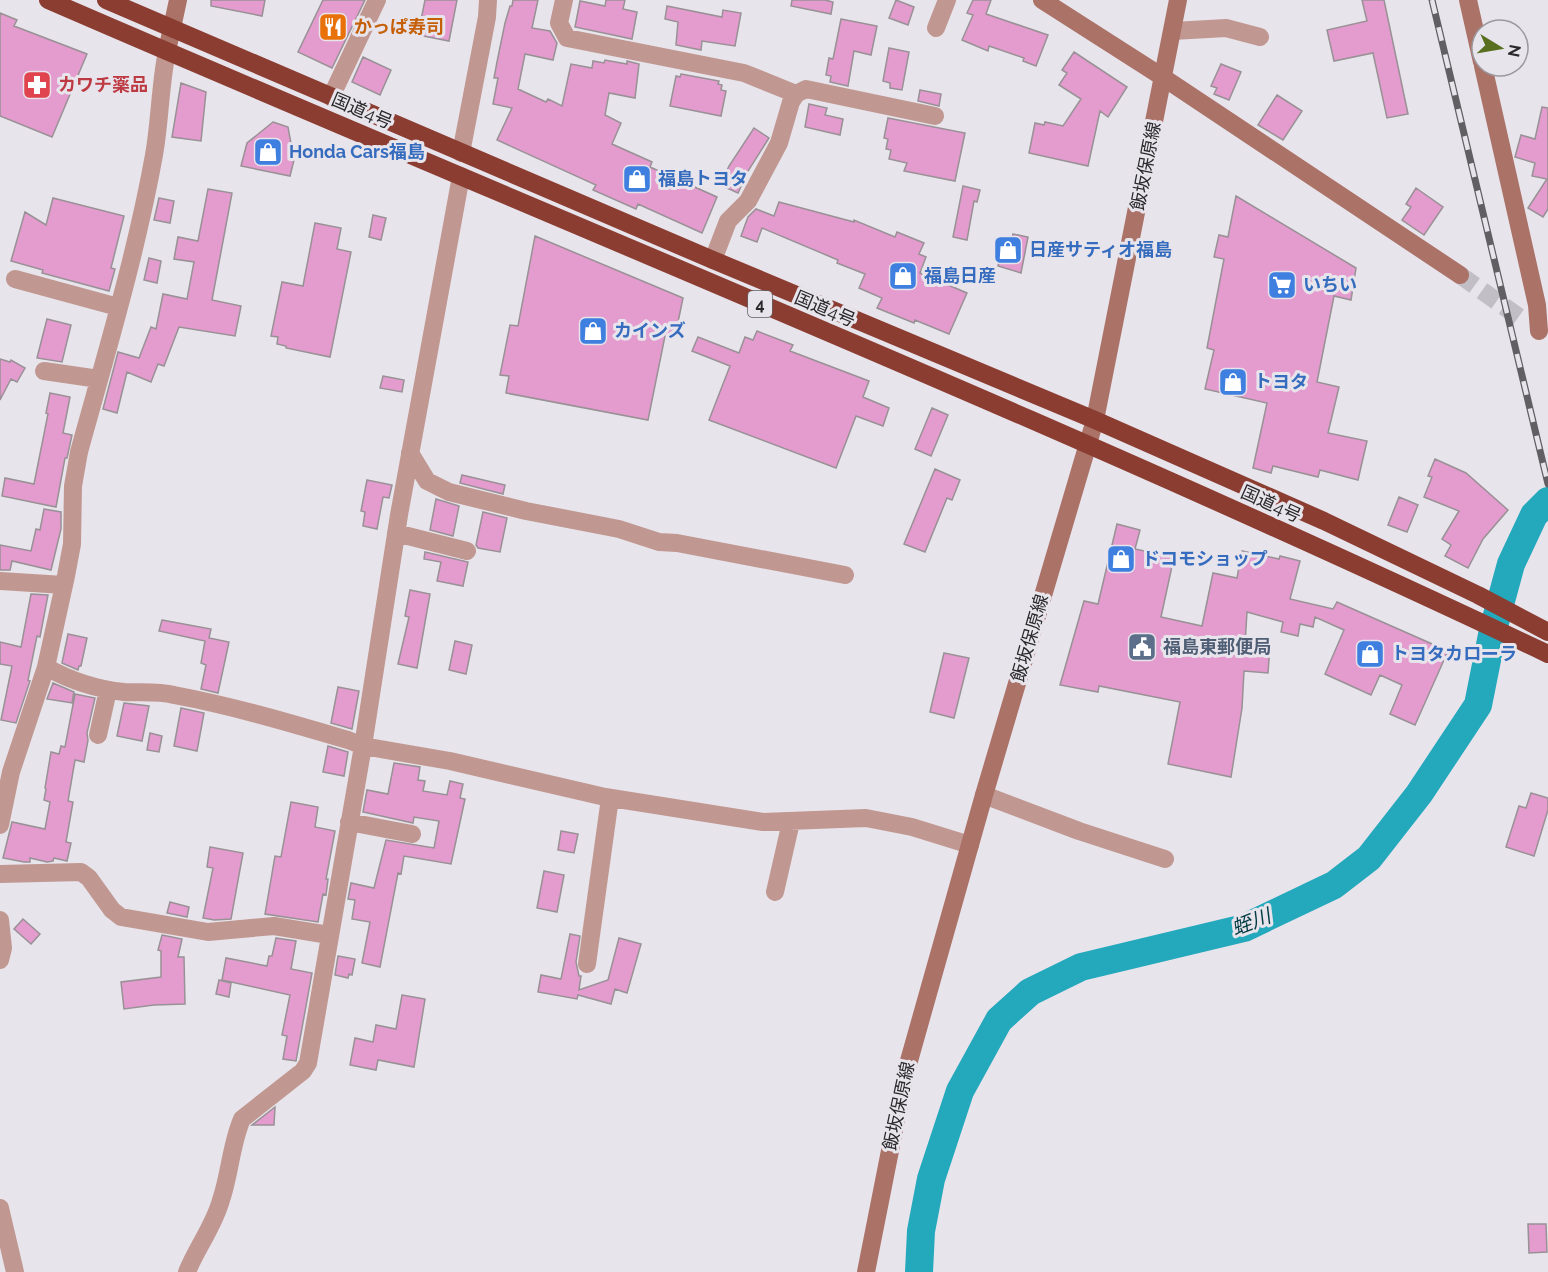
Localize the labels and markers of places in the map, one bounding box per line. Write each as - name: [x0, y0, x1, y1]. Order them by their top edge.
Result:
- restaurant icon: かっぱ寿司: [317, 11, 349, 43]
- place label: かっぱ寿司: [354, 16, 444, 37]
- pharmacy icon: カワチ薬品: [21, 69, 53, 101]
- place label: カワチ薬品: [58, 74, 148, 95]
- shop icon: Honda Cars福島: [252, 136, 284, 168]
- place label: Honda Cars福島: [289, 141, 425, 162]
- shop icon: 福島トヨタ: [621, 163, 653, 195]
- place label: 福島トヨタ: [658, 168, 748, 189]
- shop icon: 日産サティオ福島: [992, 234, 1024, 266]
- place label: 日産サティオ福島: [1029, 239, 1172, 260]
- shop icon: 福島日産: [887, 260, 919, 292]
- place label: 福島日産: [924, 265, 996, 286]
- supermarket icon: いちい: [1266, 269, 1298, 301]
- place label: いちい: [1303, 274, 1357, 295]
- shop icon: カインズ: [577, 315, 609, 347]
- place label: カインズ: [614, 320, 686, 341]
- shop icon: トヨタ: [1217, 366, 1249, 398]
- place label: トヨタ: [1254, 371, 1308, 392]
- shop icon: ドコモショップ: [1105, 543, 1137, 575]
- place label: ドコモショップ: [1142, 548, 1268, 569]
- public building icon: 福島東郵便局: [1126, 631, 1158, 663]
- place label: 福島東郵便局: [1163, 636, 1271, 657]
- shop icon: トヨタカローラ: [1354, 638, 1386, 670]
- place label: トヨタカローラ: [1391, 643, 1517, 664]

